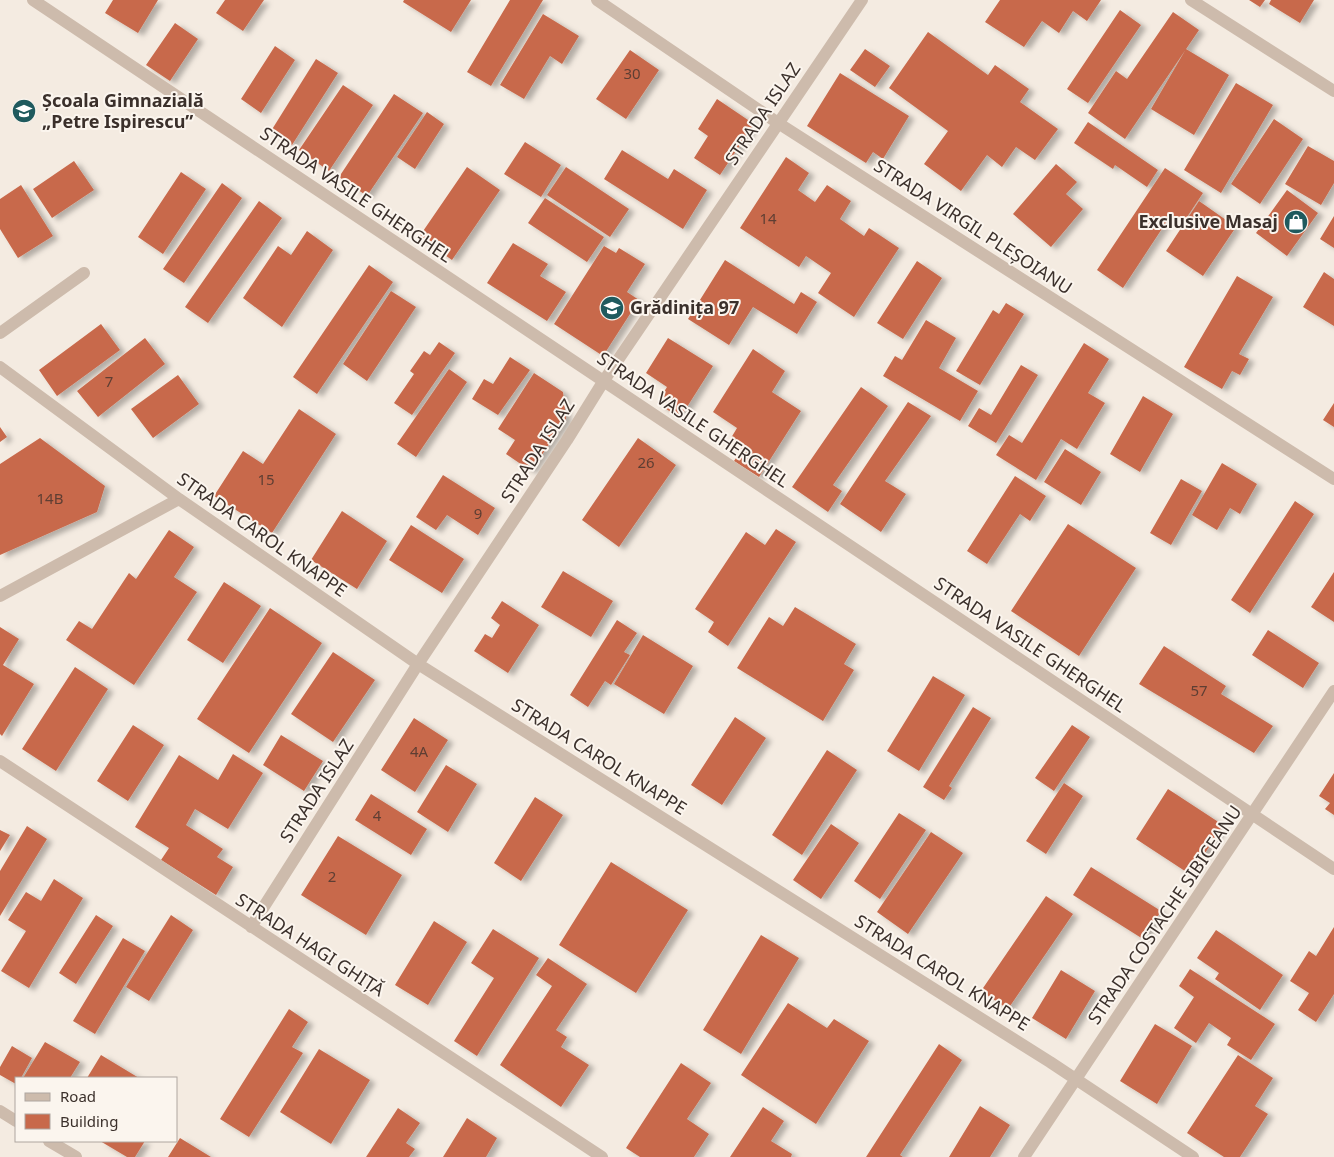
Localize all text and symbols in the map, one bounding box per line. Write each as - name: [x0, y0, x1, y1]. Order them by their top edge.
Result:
- street label: STRADA ISLAZ: [719, 57, 805, 169]
- house number: 30: [623, 63, 641, 83]
- place label: Școala Gimnazială „Petre Ispirescu”: [42, 88, 204, 133]
- school or university icon: Școala Gimnazială „Petre Ispirescu”: [11, 98, 37, 124]
- street label: STRADA VASILE GHERGHEL: [256, 121, 457, 268]
- street label: STRADA VIRGIL PLEȘOIANU: [870, 153, 1077, 299]
- house number: 14: [759, 208, 777, 228]
- place label: Exclusive Masaj: [1138, 209, 1278, 233]
- shop icon: Exclusive Masaj: [1283, 209, 1309, 235]
- school or university icon: Grădinița 97: [599, 295, 625, 321]
- place label: Grădinița 97: [630, 295, 739, 319]
- street label: STRADA VASILE GHERGHEL: [593, 346, 794, 493]
- house number: 7: [105, 371, 113, 391]
- street label: STRADA ISLAZ: [495, 394, 580, 507]
- house number: 26: [637, 452, 655, 472]
- street label: STRADA CAROL KNAPPE: [173, 466, 352, 602]
- house number: 15: [257, 469, 275, 489]
- house number: 14B: [37, 488, 63, 508]
- house number: 9: [474, 503, 482, 523]
- street label: STRADA VASILE GHERGHEL: [930, 571, 1131, 718]
- house number: 57: [1190, 680, 1208, 700]
- street label: STRADA CAROL KNAPPE: [508, 692, 692, 820]
- street label: STRADA ISLAZ: [274, 734, 359, 847]
- house number: 4A: [410, 741, 428, 761]
- street label: STRADA COSTACHE SIBICEANU: [1082, 800, 1247, 1029]
- house number: 4: [373, 805, 382, 825]
- house number: 2: [328, 866, 336, 886]
- street label: STRADA HAGI GHIȚĂ: [232, 887, 390, 1002]
- street label: STRADA CAROL KNAPPE: [851, 908, 1035, 1036]
- legend: [15, 1077, 178, 1142]
- text: Road: [60, 1086, 96, 1106]
- text: Building: [60, 1111, 118, 1131]

